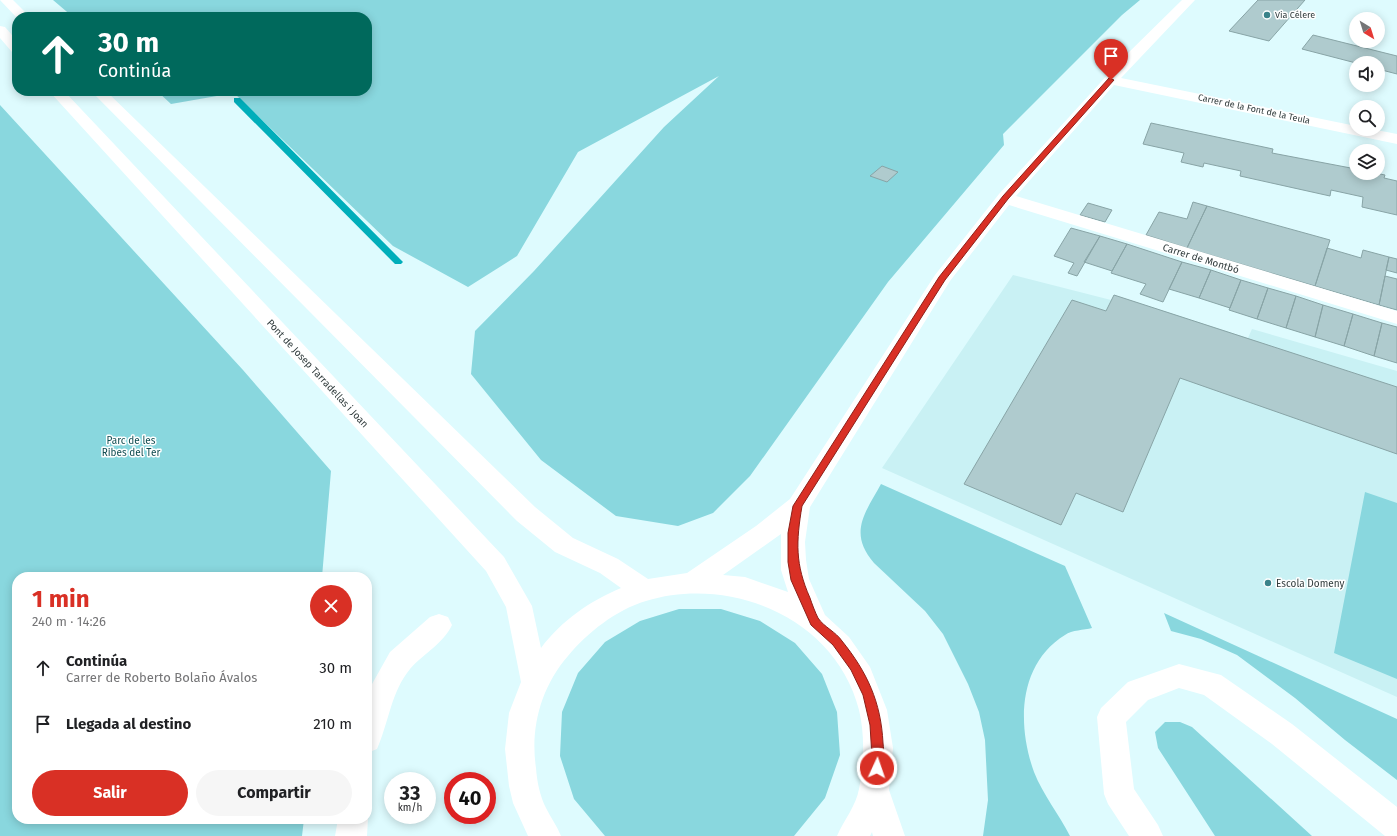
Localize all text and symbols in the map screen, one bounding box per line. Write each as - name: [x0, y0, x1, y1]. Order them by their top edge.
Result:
- marker: Via Célere: [1262, 10, 1272, 20]
- place label: Via Célere: [1275, 10, 1315, 20]
- north arrow: [1349, 12, 1385, 48]
- map controls: [1349, 12, 1385, 180]
- text: 30 m: [98, 26, 159, 59]
- icon: ahead: [32, 28, 84, 80]
- pin: [1094, 39, 1128, 80]
- icon: arrive: [1100, 45, 1122, 67]
- button: sound: [1349, 56, 1385, 92]
- text: Continúa: [98, 60, 171, 82]
- street label: Carrer de la Font de la Teula: [1197, 92, 1311, 126]
- button: search: [1349, 100, 1385, 136]
- button: layers: [1349, 144, 1385, 180]
- street label: Carrer de Montbó: [1161, 242, 1241, 276]
- street label: Pont de Josep Tarradellas i Joan: [264, 317, 371, 430]
- park label: Parc de les Ribes del Ter: [102, 435, 160, 459]
- marker: Escola Domeny: [1263, 578, 1273, 588]
- place label: Escola Domeny: [1276, 578, 1344, 590]
- text: 1 min: [32, 585, 90, 613]
- button: close: [310, 585, 352, 627]
- text: 240 m · 14:26: [32, 614, 106, 629]
- text: Continúa: [66, 652, 127, 670]
- icon: ahead: [32, 657, 54, 679]
- text: 30 m: [319, 659, 352, 677]
- text: Carrer de Roberto Bolaño Ávalos: [66, 670, 257, 685]
- icon: arrive: [32, 713, 54, 735]
- text: Llegada al destino: [66, 715, 191, 733]
- text: 210 m: [313, 715, 352, 733]
- position arrow: [856, 747, 898, 789]
- button: Salir: [32, 770, 188, 816]
- button: Compartir: [196, 770, 352, 816]
- speed limit sign: 40: [444, 772, 496, 824]
- text: 33: [400, 781, 420, 805]
- text: km/h: [398, 802, 422, 814]

